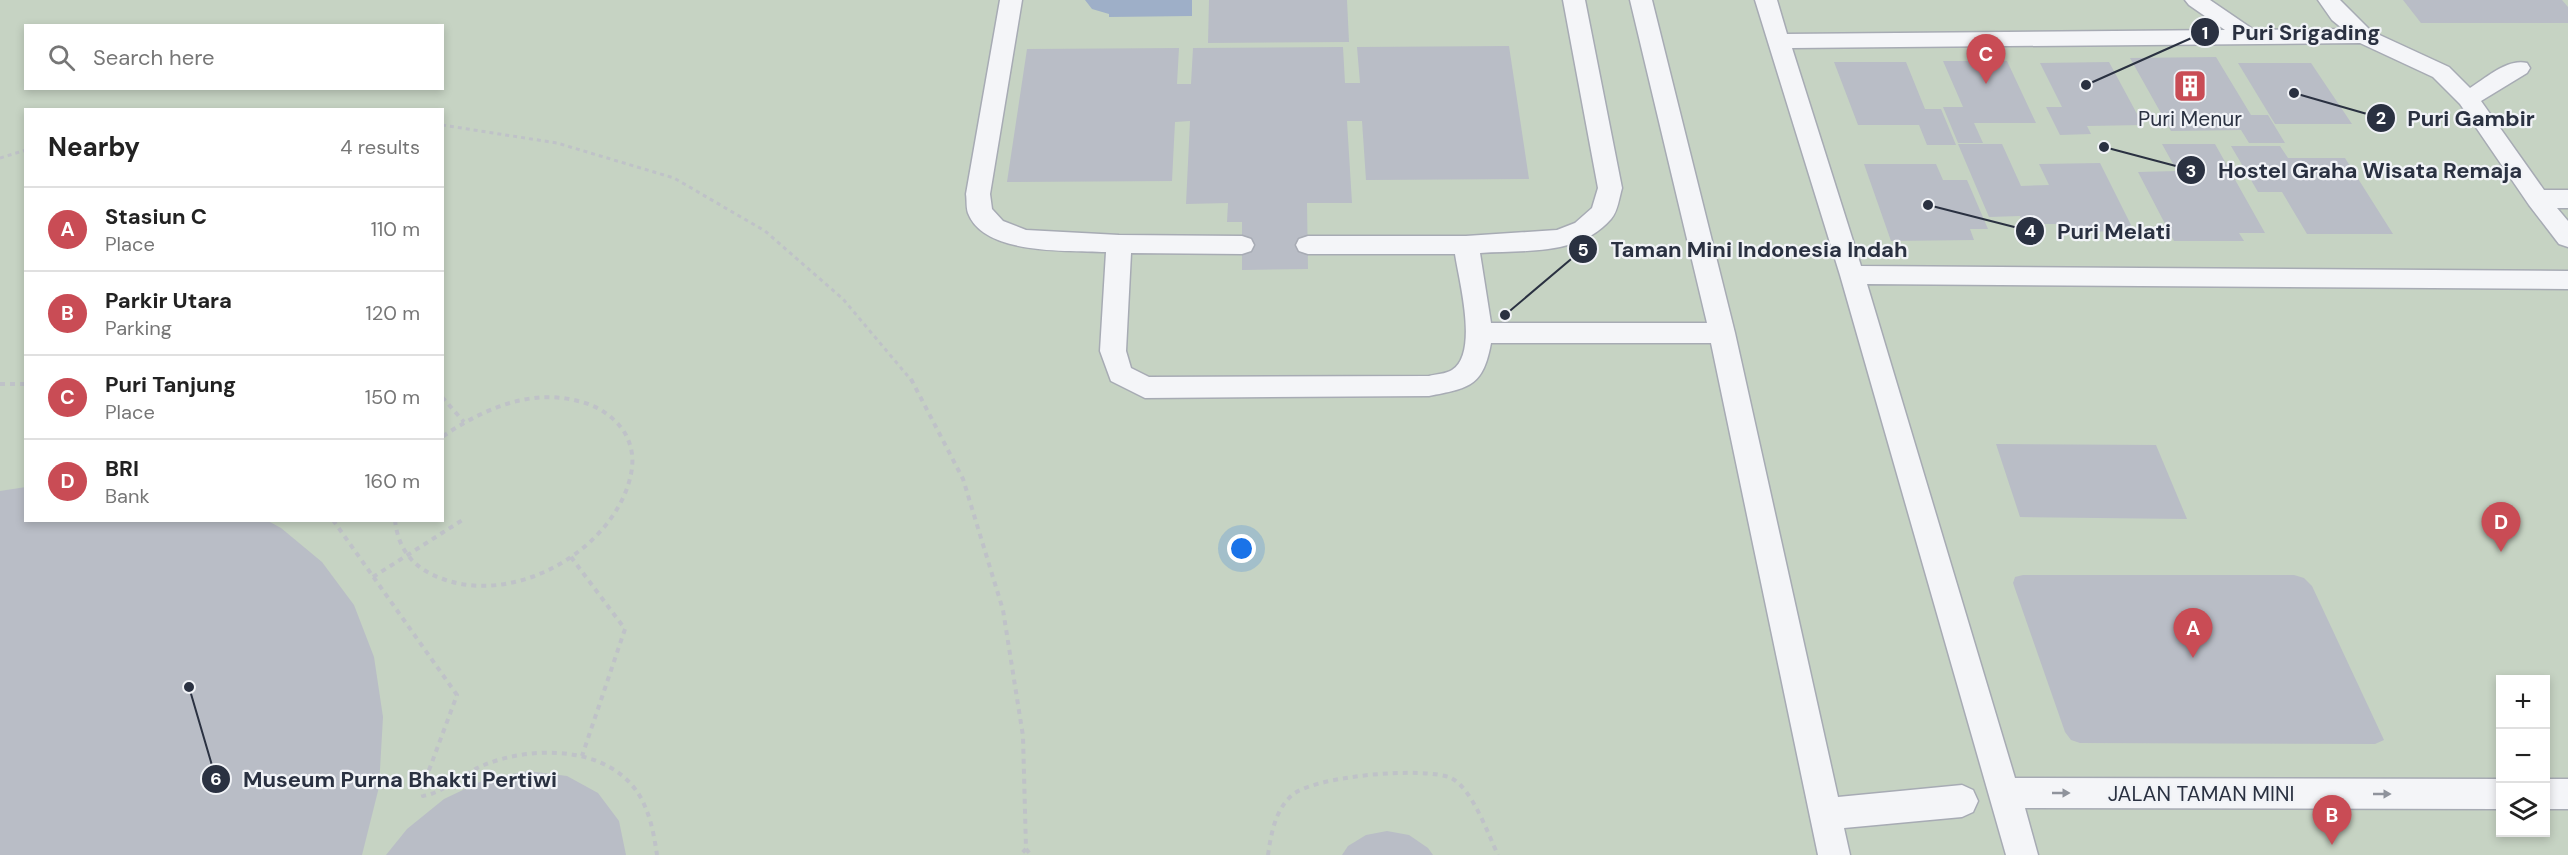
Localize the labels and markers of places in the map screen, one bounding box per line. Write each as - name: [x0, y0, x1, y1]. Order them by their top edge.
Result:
- callout: Puri Srigading: [2190, 12, 2392, 52]
- pin: C: [1966, 34, 2006, 84]
- building icon: Puri Menur: [2172, 68, 2208, 104]
- callout: Puri Gambir: [2366, 98, 2547, 138]
- place label: Puri Menur: [2138, 105, 2242, 133]
- callout: Hostel Graha Wisata Remaja: [2176, 150, 2534, 190]
- callout: Puri Melati: [2015, 211, 2183, 251]
- callout: Taman Mini Indonesia Indah: [1568, 229, 1919, 269]
- pin: D: [2482, 502, 2520, 552]
- pin: A: [2174, 608, 2212, 658]
- callout: Museum Purna Bhakti Pertiwi: [201, 759, 569, 799]
- pin: B: [2312, 796, 2352, 845]

